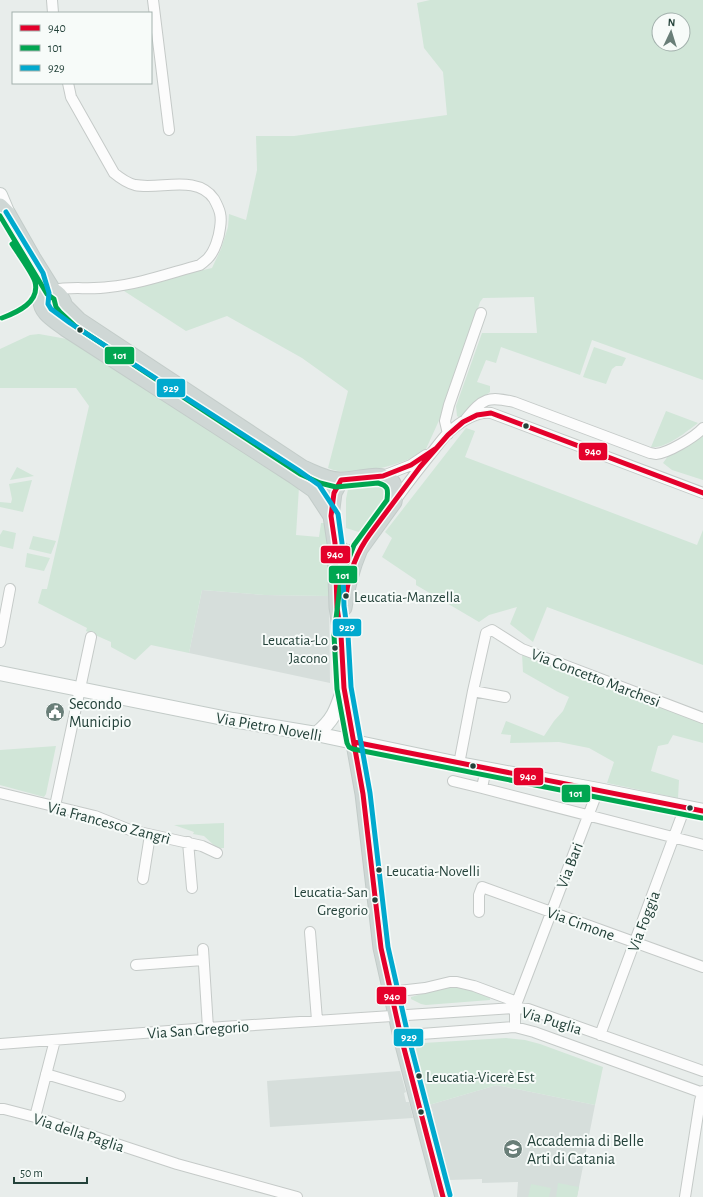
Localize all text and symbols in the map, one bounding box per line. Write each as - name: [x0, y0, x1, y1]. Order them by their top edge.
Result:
- legend: [12, 12, 152, 84]
- north arrow: [651, 12, 691, 52]
- text: N: [667, 17, 676, 28]
- text: 940: [48, 22, 66, 34]
- text: 101: [48, 42, 63, 54]
- text: 929: [48, 62, 65, 74]
- unlabelled marker: [75, 325, 85, 335]
- line badge: 101: [104, 346, 135, 365]
- text: 101: [113, 350, 127, 361]
- line badge: 929: [156, 378, 186, 398]
- text: 929: [163, 383, 179, 394]
- unlabelled marker: [521, 421, 531, 431]
- line badge: 940: [578, 442, 608, 461]
- text: 940: [585, 446, 602, 457]
- line badge: 940: [320, 545, 351, 564]
- text: 940: [327, 549, 344, 560]
- line badge: 101: [328, 565, 358, 584]
- text: 101: [336, 570, 350, 581]
- place label: Leucatia-Manzella: [354, 590, 460, 605]
- marker: Leucatia-Manzella: [341, 591, 351, 601]
- line badge: 929: [332, 618, 362, 637]
- text: 929: [339, 622, 355, 633]
- place label: Leucatia-Lo Jacono: [262, 633, 328, 666]
- marker: Leucatia-Lo Jacono: [330, 643, 340, 653]
- street label: Via Concetto Marchesi: [529, 646, 663, 710]
- place label: Secondo Municipio: [69, 696, 131, 730]
- public building icon: Secondo Municipio: [44, 701, 66, 723]
- street label: Via Pietro Novelli: [215, 710, 323, 744]
- unlabelled marker: [468, 761, 478, 771]
- line badge: 940: [513, 767, 544, 786]
- text: 940: [520, 771, 537, 782]
- line badge: 101: [561, 784, 591, 803]
- text: 101: [569, 788, 583, 799]
- street label: Via Francesco Zangrì: [45, 799, 172, 847]
- unlabelled marker: [685, 803, 695, 813]
- street label: Via Bari: [554, 840, 586, 891]
- place label: Leucatia-Novelli: [386, 864, 480, 879]
- marker: Leucatia-Novelli: [374, 865, 384, 875]
- place label: Leucatia-San Gregorio: [294, 885, 368, 918]
- street label: Via Foggia: [625, 889, 663, 954]
- marker: Leucatia-San Gregorio: [370, 895, 380, 905]
- street label: Via Cimone: [544, 904, 617, 944]
- line badge: 940: [376, 986, 407, 1005]
- text: 940: [384, 991, 401, 1002]
- street label: Via Puglia: [520, 1004, 584, 1038]
- street label: Via San Gregorio: [146, 1018, 250, 1042]
- line badge: 929: [393, 1028, 424, 1047]
- text: 929: [401, 1032, 417, 1043]
- place label: Leucatia-Vicerè Est: [426, 1070, 535, 1085]
- marker: Leucatia-Vicerè Est: [414, 1071, 424, 1081]
- unlabelled marker: [416, 1107, 426, 1117]
- street label: Via della Paglia: [31, 1111, 126, 1155]
- place label: Accademia di Belle Arti di Catania: [527, 1133, 644, 1167]
- school or university icon: Accademia di Belle Arti di Catania: [502, 1138, 524, 1160]
- scale bar: [14, 1159, 87, 1185]
- text: 50 m: [20, 1167, 43, 1179]

